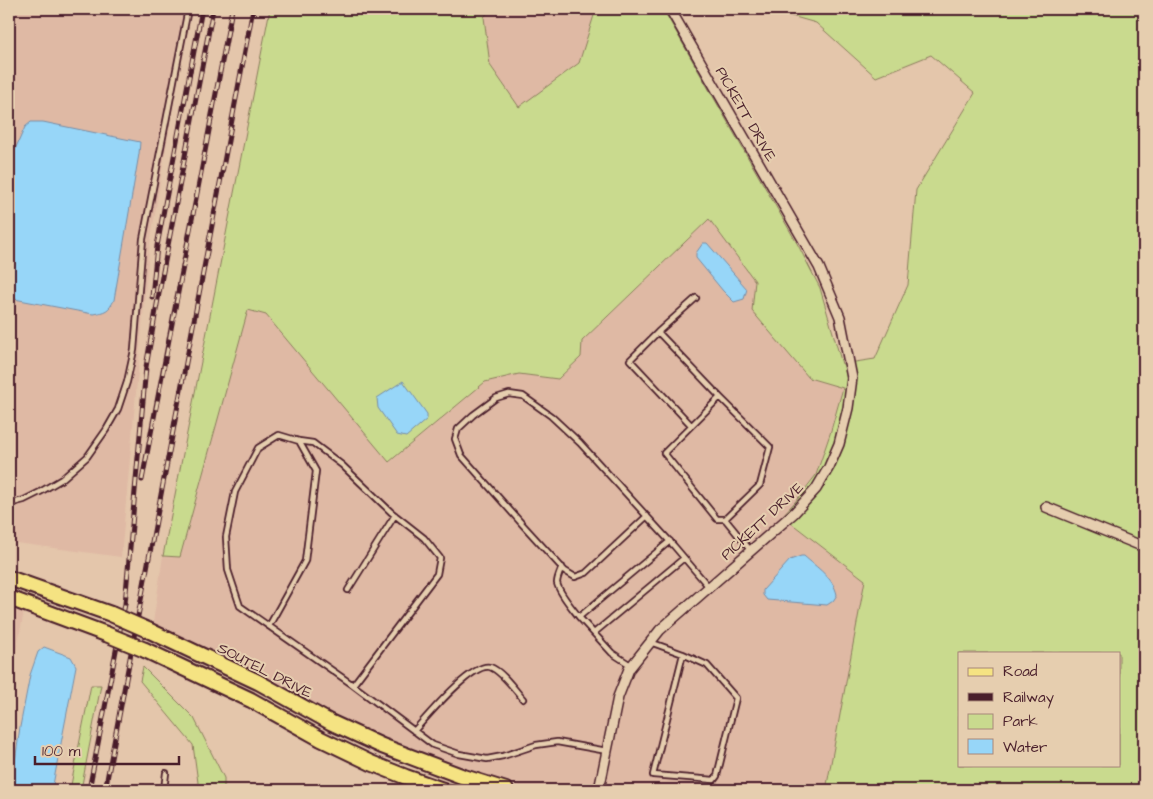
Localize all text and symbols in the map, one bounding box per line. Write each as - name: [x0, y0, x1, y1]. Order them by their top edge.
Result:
- street label: PICKETT DRIVE: [710, 63, 781, 166]
- street label: PICKETT DRIVE: [716, 477, 808, 565]
- street label: SOUTEL DRIVE: [214, 638, 316, 703]
- legend: [958, 652, 1120, 766]
- text: Road: [1003, 661, 1038, 682]
- text: Railway: [1003, 687, 1054, 709]
- text: Park: [1003, 711, 1038, 732]
- scale bar: [35, 734, 179, 766]
- text: Water: [1003, 737, 1047, 758]
- text: 100 m: [42, 741, 81, 762]

